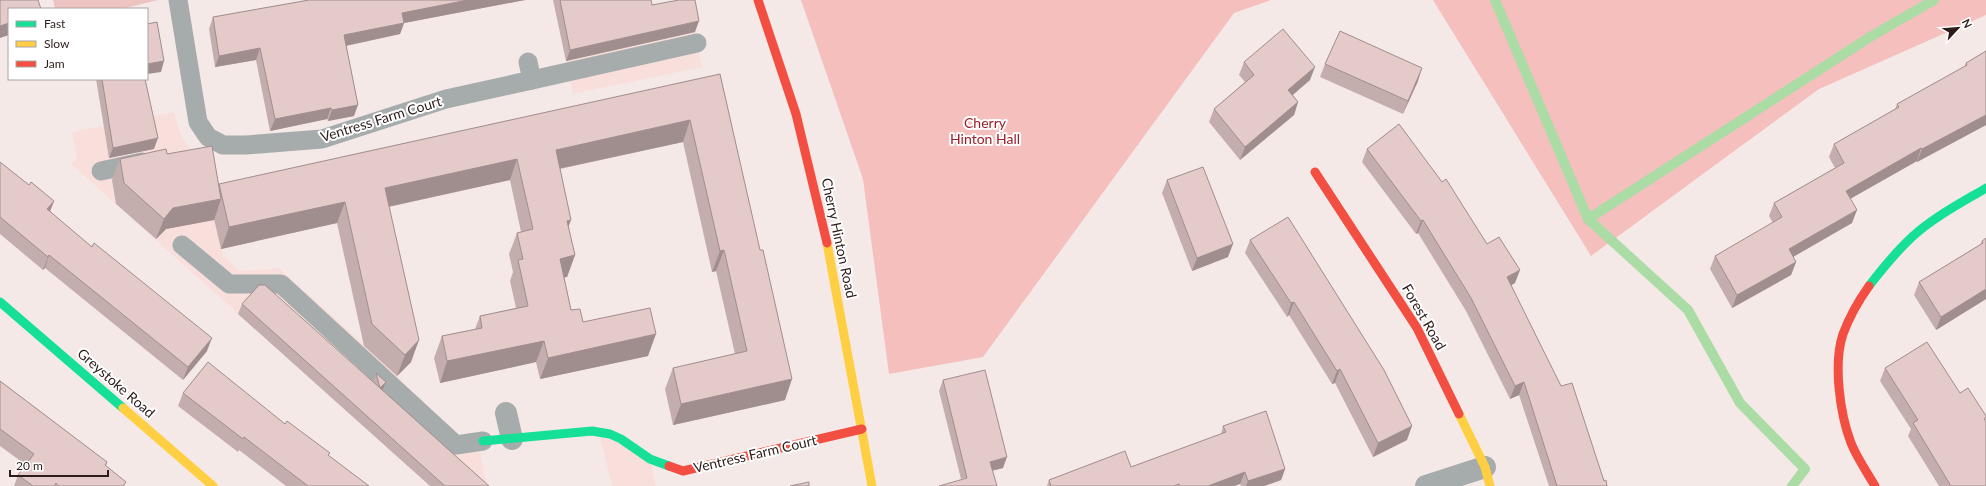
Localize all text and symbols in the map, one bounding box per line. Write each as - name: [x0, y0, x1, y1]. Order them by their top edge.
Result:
- legend: [8, 8, 148, 80]
- north arrow: [1938, 8, 1978, 48]
- text: Fast: [44, 16, 66, 31]
- text: N: [1960, 17, 1975, 30]
- text: Slow: [44, 36, 70, 51]
- text: Jam: [44, 56, 65, 71]
- street label: Ventress Farm Court: [318, 92, 443, 145]
- park label: Cherry Hinton Hall: [950, 114, 1020, 147]
- street label: Cherry Hinton Road: [818, 176, 861, 299]
- street label: Forest Road: [1399, 281, 1450, 353]
- street label: Greystoke Road: [74, 344, 158, 421]
- street label: Ventress Farm Court: [692, 431, 818, 476]
- scale bar: [10, 452, 108, 478]
- text: 20 m: [16, 458, 43, 473]

